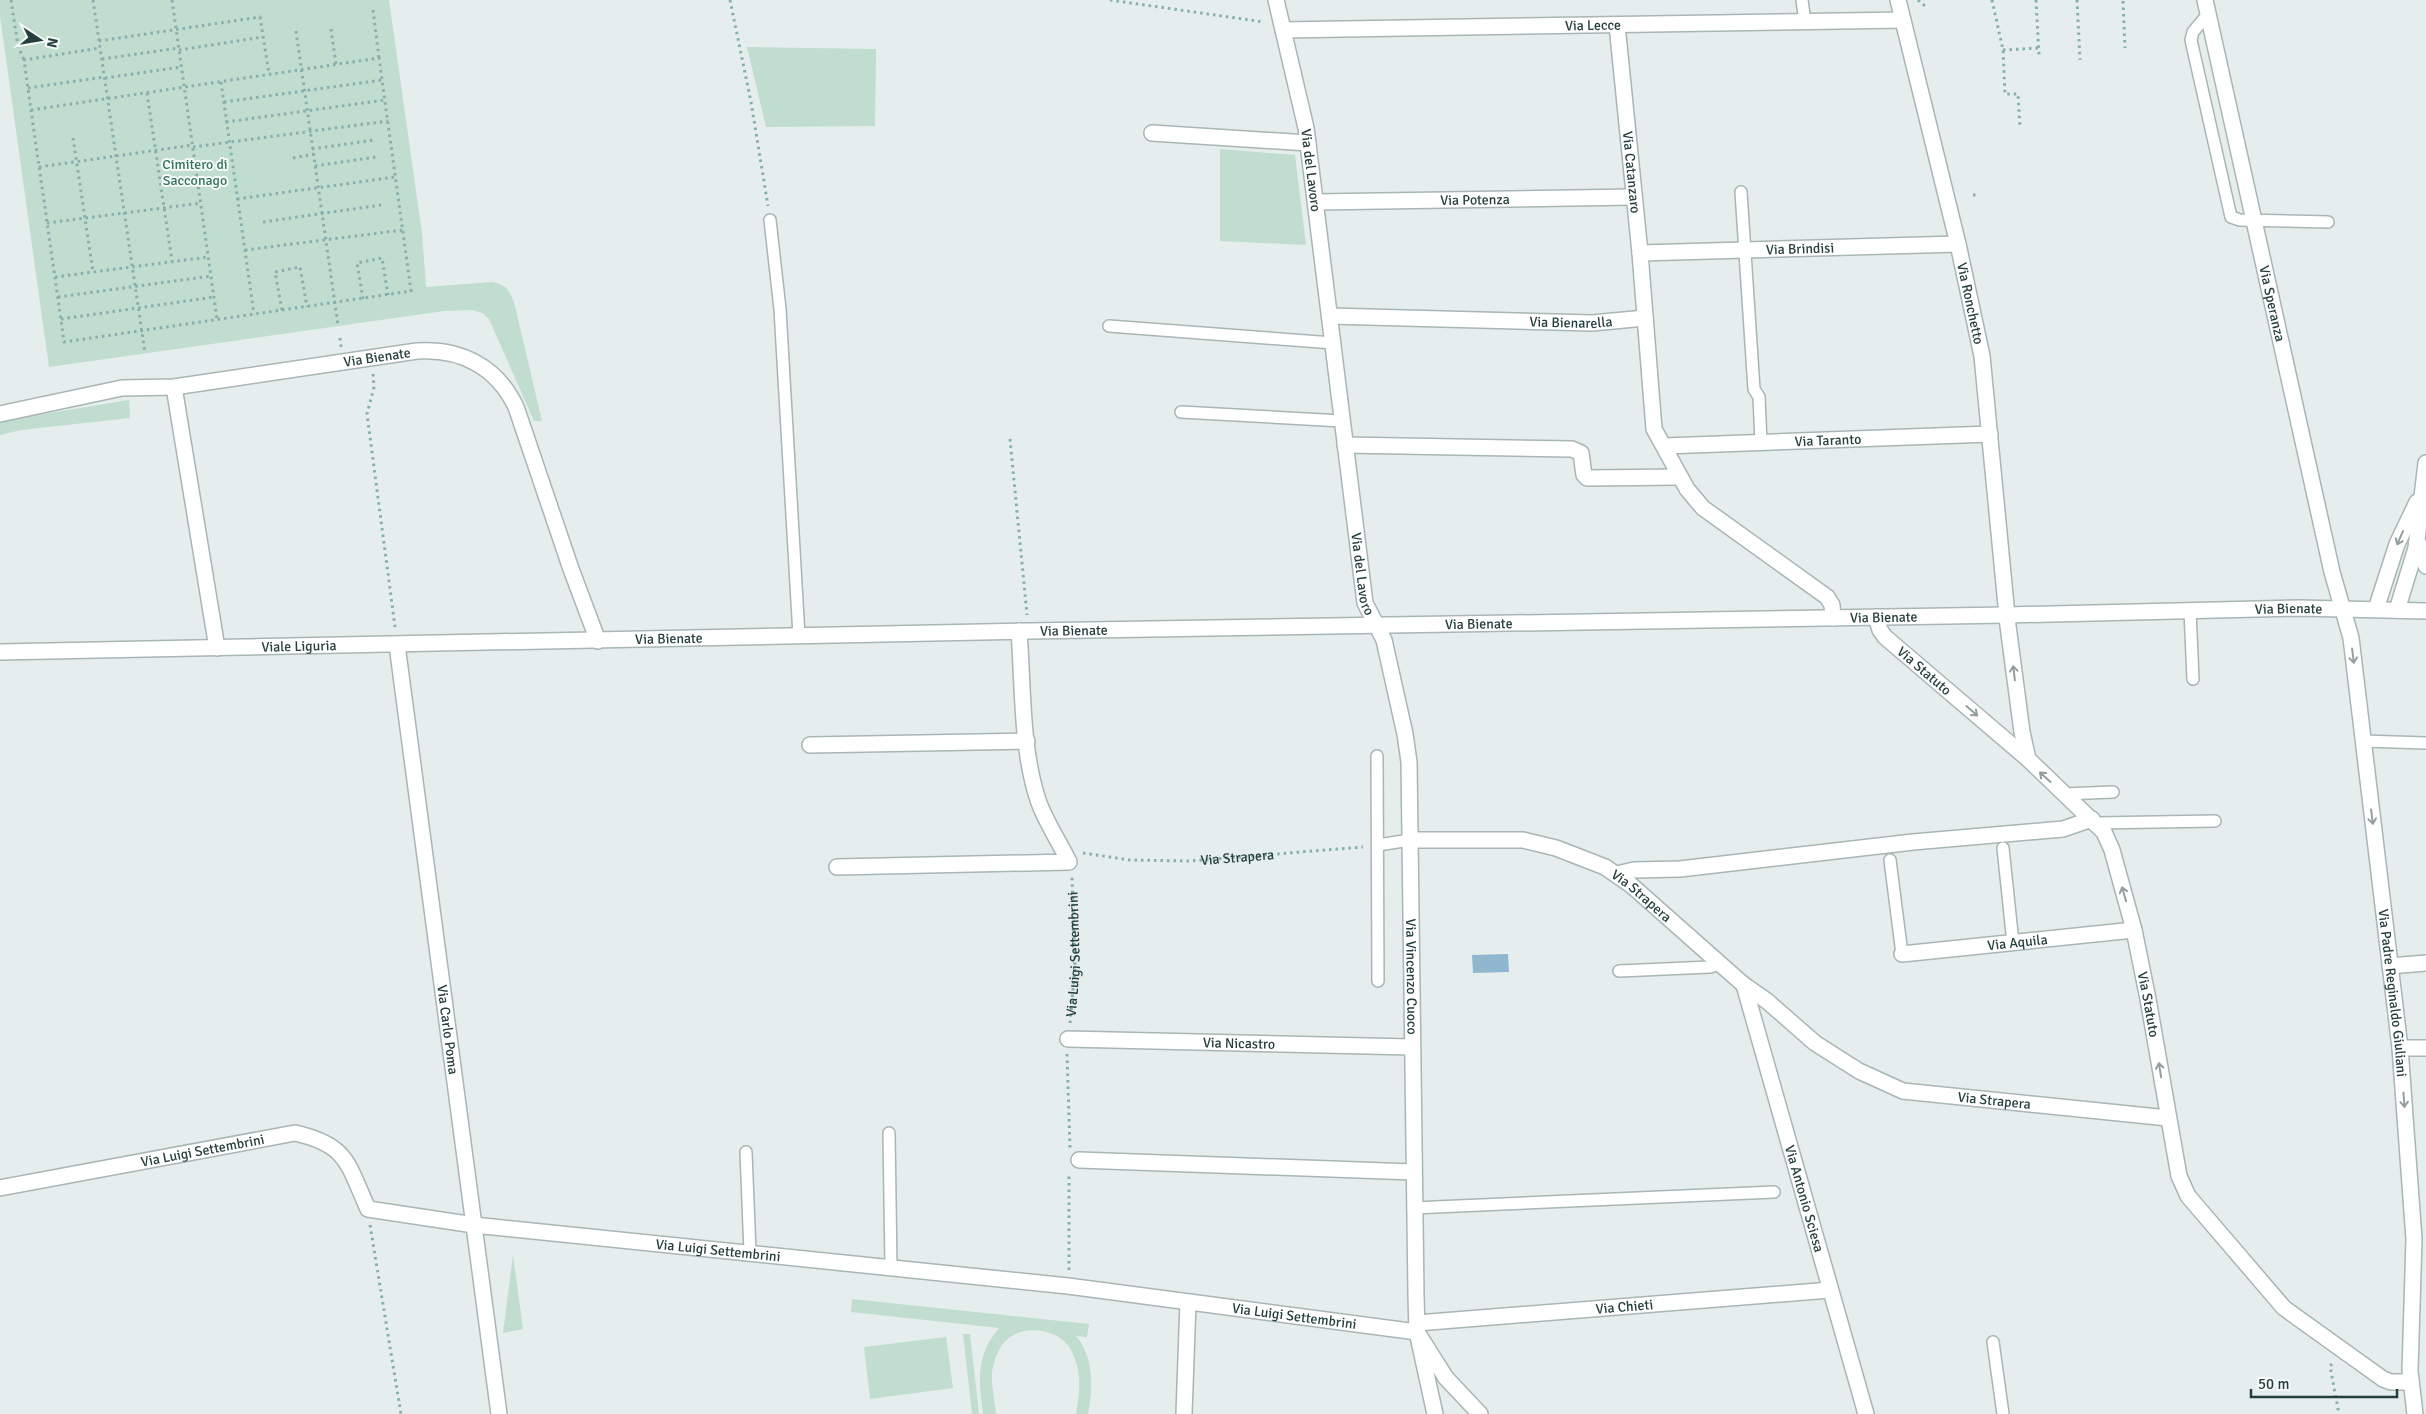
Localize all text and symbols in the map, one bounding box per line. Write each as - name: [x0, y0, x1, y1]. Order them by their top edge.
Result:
- north arrow: [15, 15, 65, 65]
- street label: Via Lecce: [1565, 17, 1621, 34]
- text: N: [43, 36, 62, 49]
- street label: Via del Lavoro: [1297, 128, 1324, 213]
- street label: Via Catanzaro: [1619, 130, 1644, 214]
- park label: Cimitero di Sacconago: [162, 156, 228, 189]
- street label: Via Potenza: [1440, 191, 1510, 209]
- street label: Via Brindisi: [1766, 240, 1834, 258]
- street label: Via Ronchetto: [1953, 261, 1987, 346]
- street label: Via Speranza: [2255, 264, 2289, 343]
- street label: Via Bienarella: [1529, 313, 1613, 332]
- street label: Via Bienate: [342, 344, 412, 371]
- street label: Via Taranto: [1794, 431, 1862, 450]
- one-way arrow: [2394, 530, 2404, 545]
- street label: Via del Lavoro: [1347, 532, 1378, 618]
- street label: Via Bienate: [2255, 600, 2323, 618]
- street label: Via Bienate: [1850, 608, 1918, 627]
- street label: Via Bienate: [1445, 615, 1513, 633]
- street label: Via Bienate: [1040, 622, 1108, 640]
- street label: Via Bienate: [635, 630, 703, 648]
- street label: Viale Liguria: [261, 637, 337, 656]
- street label: Via Statuto: [1893, 643, 1955, 699]
- one-way arrow: [2348, 647, 2358, 663]
- one-way arrow: [2009, 665, 2019, 681]
- one-way arrow: [1965, 705, 1978, 717]
- one-way arrow: [2039, 771, 2052, 783]
- one-way arrow: [2367, 809, 2377, 825]
- street label: Via Strapera: [1200, 846, 1275, 869]
- street label: Via Strapera: [1608, 866, 1675, 926]
- one-way arrow: [2119, 886, 2128, 902]
- street label: Via Luigi Settembrini: [1063, 891, 1084, 1018]
- street label: Via Padre Reginaldo Giuliani: [2374, 908, 2410, 1078]
- street label: Via Vincenzo Cuoco: [1402, 918, 1421, 1035]
- street label: Via Aquila: [1986, 931, 2048, 954]
- street label: Via Statuto: [2134, 970, 2163, 1039]
- street label: Via Carlo Poma: [433, 984, 462, 1076]
- street label: Via Nicastro: [1203, 1034, 1275, 1053]
- one-way arrow: [2155, 1062, 2165, 1078]
- street label: Via Strapera: [1957, 1089, 2032, 1113]
- one-way arrow: [2399, 1092, 2408, 1108]
- street label: Via Luigi Settembrini: [139, 1131, 266, 1171]
- street label: Via Antonio Sciesa: [1781, 1143, 1828, 1254]
- street label: Via Luigi Settembrini: [655, 1236, 781, 1265]
- street label: Via Chieti: [1595, 1296, 1654, 1318]
- street label: Via Luigi Settembrini: [1231, 1300, 1358, 1333]
- scale bar: [2251, 1366, 2397, 1398]
- text: 50 m: [2258, 1375, 2289, 1393]

